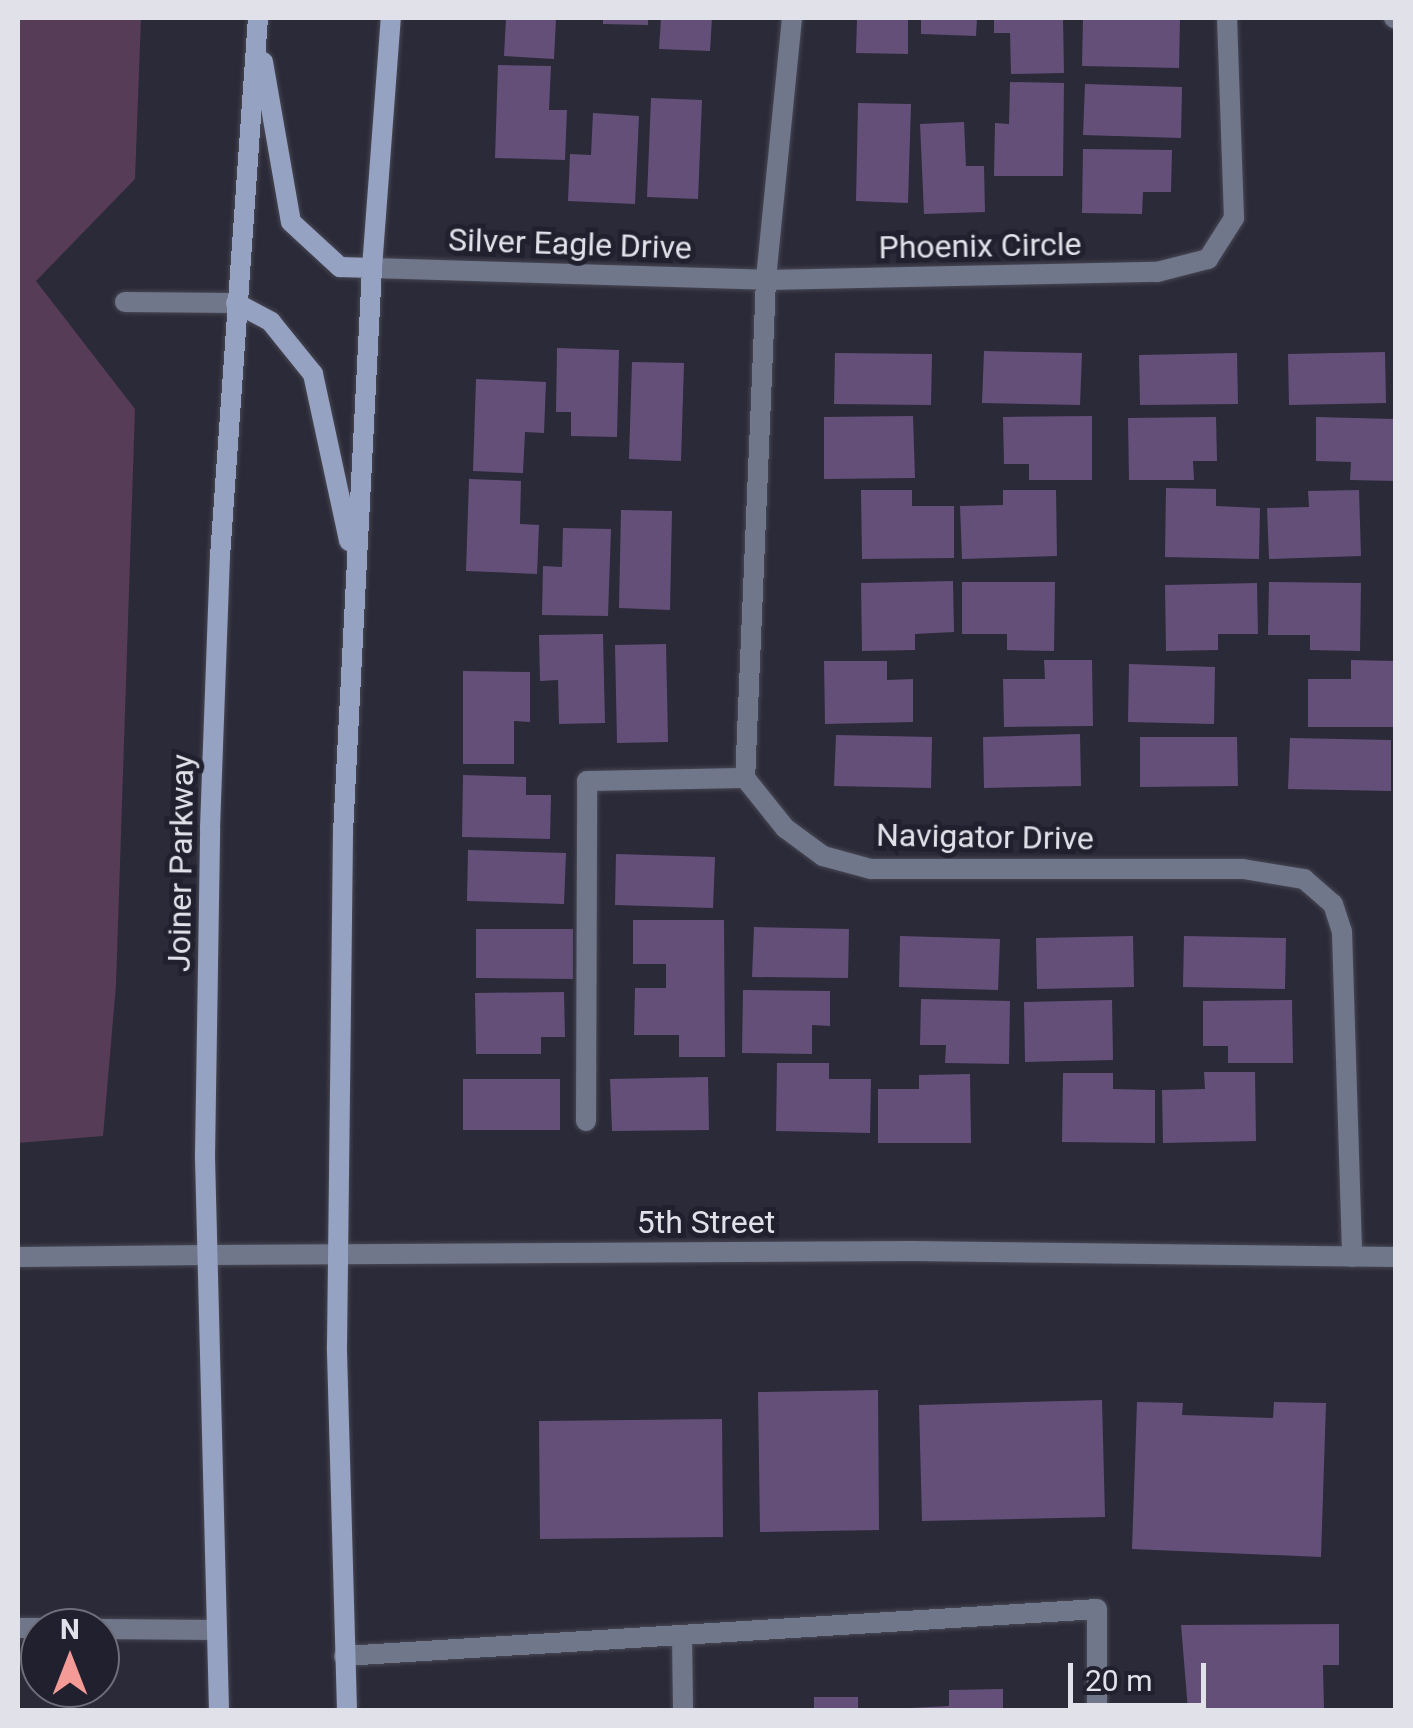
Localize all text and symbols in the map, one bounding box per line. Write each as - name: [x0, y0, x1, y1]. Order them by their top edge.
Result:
- street label: Silver Eagle Drive: [448, 221, 692, 267]
- street label: Phoenix Circle: [878, 225, 1082, 267]
- street label: Joiner Parkway: [160, 754, 202, 972]
- street label: Navigator Drive: [876, 816, 1094, 858]
- street label: 5th Street: [637, 1203, 775, 1241]
- north arrow: [20, 1608, 120, 1708]
- text: N: [60, 1613, 80, 1646]
- scale bar: [1073, 1643, 1210, 1705]
- text: 20 m: [1085, 1663, 1152, 1698]

